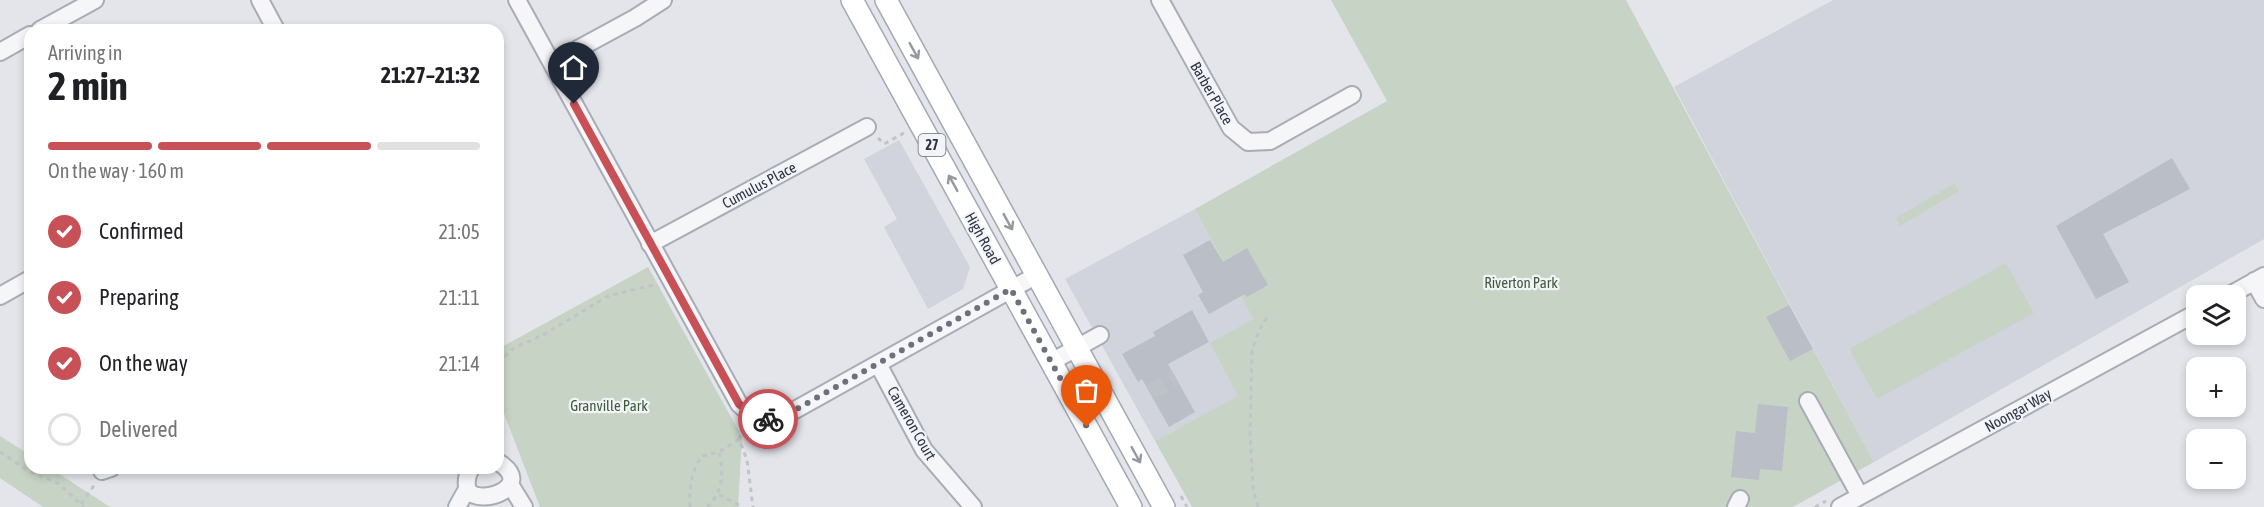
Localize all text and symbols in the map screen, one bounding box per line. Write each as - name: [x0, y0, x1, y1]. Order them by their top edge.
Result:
- text: Arriving in: [48, 41, 122, 64]
- pin: [548, 42, 599, 104]
- one-way arrow: [908, 42, 920, 59]
- icon: home: [557, 51, 590, 84]
- street label: Barber Place: [1187, 59, 1237, 128]
- text: 21:27–21:32: [381, 62, 480, 88]
- text: 2 min: [48, 64, 128, 108]
- road number: 27: [918, 134, 946, 156]
- street label: Cumulus Place: [719, 158, 799, 212]
- text: On the way · 160 m: [48, 159, 184, 182]
- one-way arrow: [947, 174, 958, 192]
- street label: High Road: [962, 209, 1004, 267]
- one-way arrow: [1002, 213, 1014, 230]
- icon: check: [48, 215, 81, 248]
- text: Confirmed: [99, 218, 184, 244]
- text: 21:05: [438, 220, 480, 243]
- park label: Riverton Park: [1484, 274, 1558, 291]
- icon: check: [48, 281, 81, 314]
- text: Preparing: [99, 284, 179, 310]
- map controls: [2186, 285, 2246, 489]
- button: layers: [2186, 285, 2246, 345]
- text: 21:11: [439, 286, 480, 309]
- icon: check: [48, 347, 81, 380]
- text: On the way: [99, 350, 188, 376]
- text: 21:14: [439, 352, 480, 375]
- button: +: [2186, 357, 2246, 417]
- pin: [1061, 365, 1112, 427]
- icon: bag: [1070, 374, 1103, 407]
- street label: Cameron Court: [884, 383, 940, 463]
- street label: Noongar Way: [1982, 385, 2054, 435]
- courier: [738, 389, 798, 449]
- park label: Granville Park: [570, 397, 648, 414]
- icon: bike: [752, 403, 785, 436]
- text: Delivered: [99, 416, 178, 442]
- button: −: [2186, 429, 2246, 489]
- one-way arrow: [1130, 446, 1142, 463]

